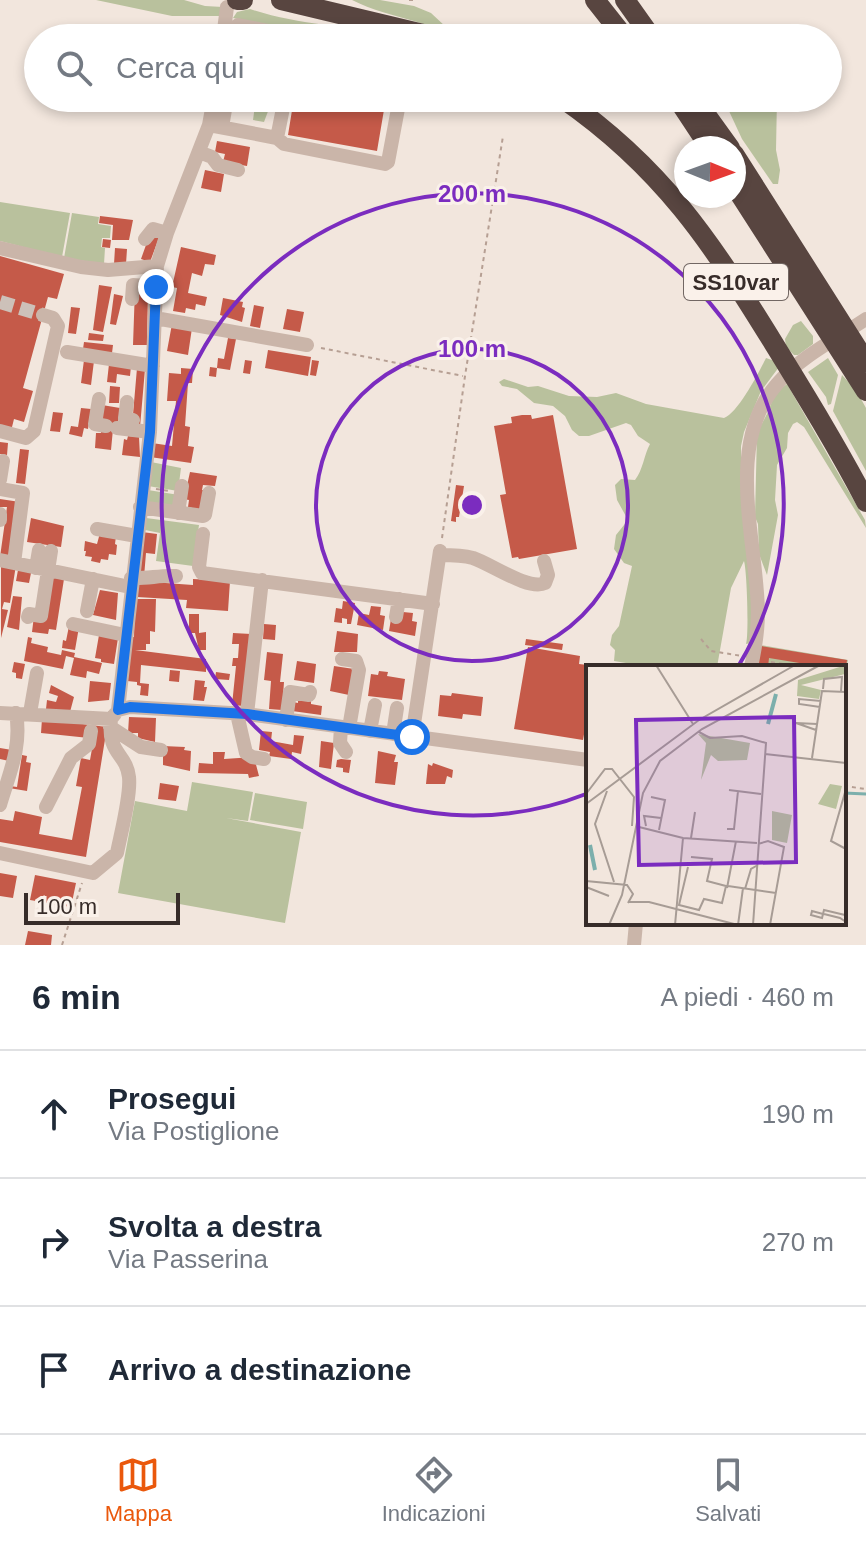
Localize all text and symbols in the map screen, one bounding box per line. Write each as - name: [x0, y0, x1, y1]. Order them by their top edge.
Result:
- search box: [24, 24, 842, 112]
- icon: search: [52, 46, 96, 90]
- text: Cerca qui: [116, 51, 244, 84]
- north arrow: [674, 136, 746, 208]
- text: 200 m: [438, 180, 506, 207]
- road number: SS10var: [684, 264, 788, 300]
- route end: [138, 269, 174, 305]
- text: 100 m: [438, 335, 506, 362]
- centre of rings: [458, 491, 486, 519]
- inset map: [586, 665, 846, 925]
- route start: [394, 719, 430, 755]
- scale bar: [24, 889, 180, 925]
- text: 100 m: [36, 894, 97, 919]
- text: 6 min: [32, 978, 121, 1016]
- text: A piedi · 460 m: [661, 982, 834, 1012]
- text: Prosegui: [108, 1082, 236, 1115]
- icon: ahead: [32, 1092, 76, 1136]
- text: 190 m: [762, 1099, 834, 1129]
- text: Via Postiglione: [108, 1116, 280, 1146]
- text: Svolta a destra: [108, 1210, 321, 1243]
- icon: right: [32, 1220, 76, 1264]
- text: 270 m: [762, 1227, 834, 1257]
- text: Via Passerina: [108, 1244, 268, 1274]
- icon: arrive: [32, 1348, 76, 1392]
- text: Arrivo a destinazione: [108, 1353, 411, 1386]
- tab: Mappa: [105, 1453, 172, 1527]
- tab: Indicazioni: [382, 1453, 486, 1527]
- tab: Salvati: [695, 1453, 761, 1527]

